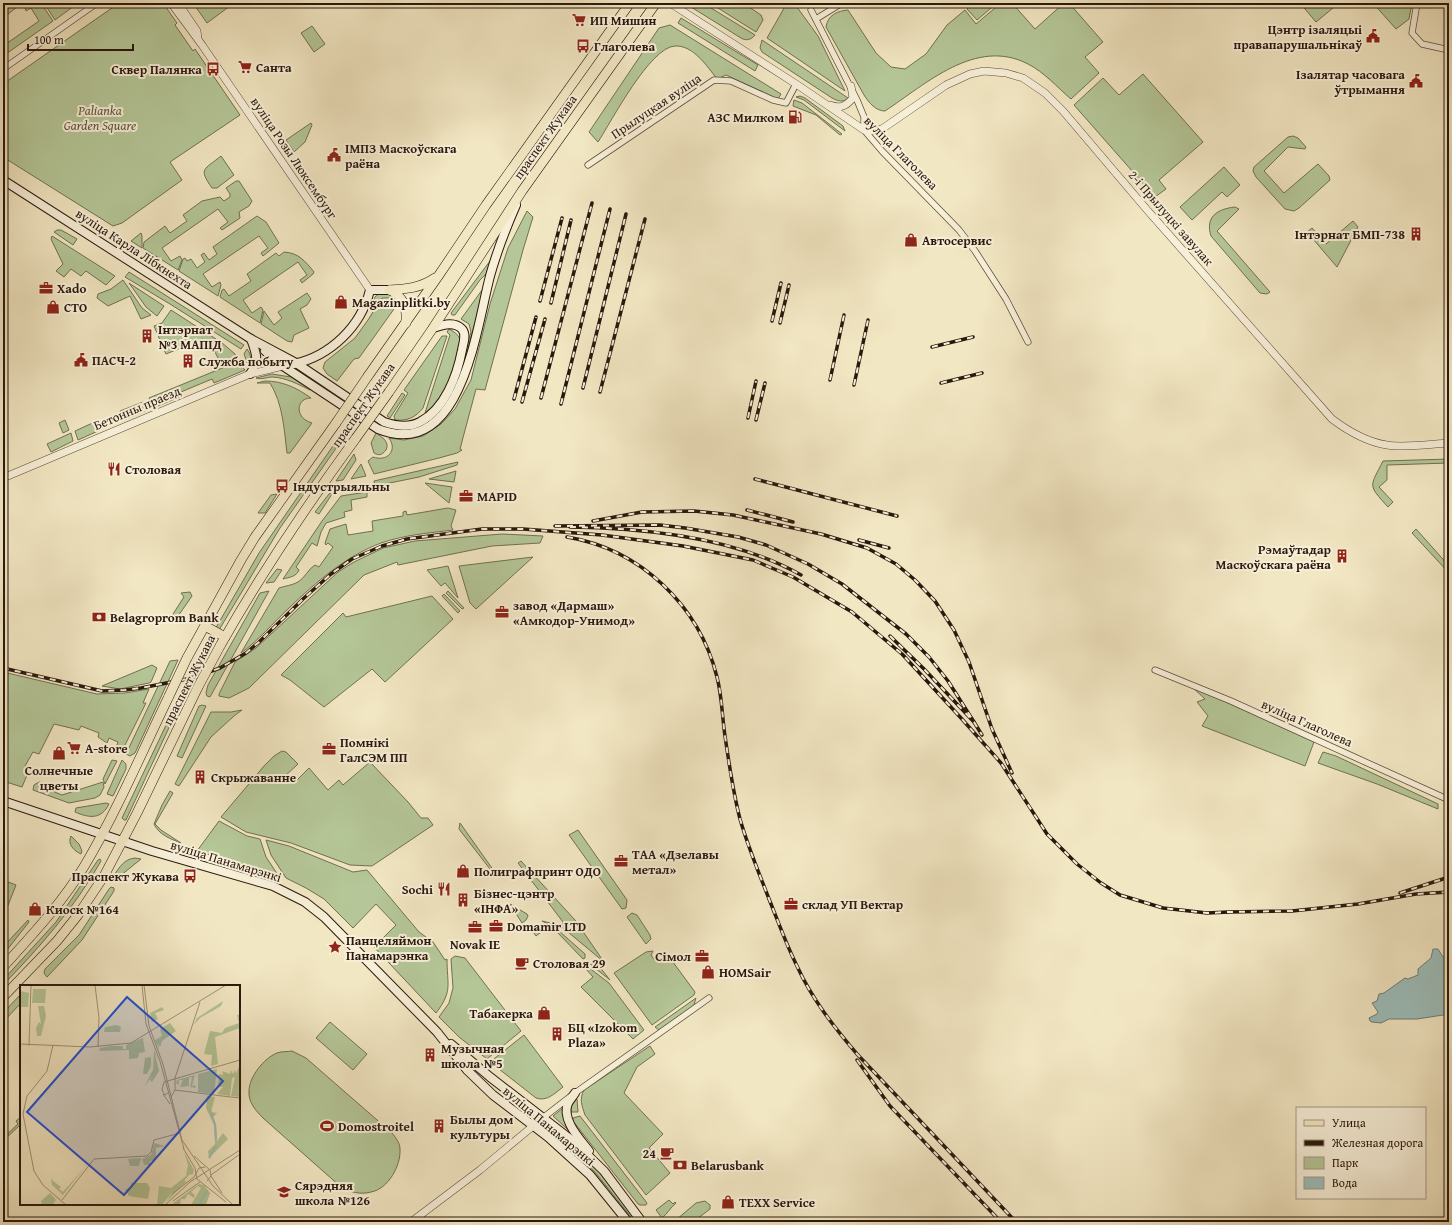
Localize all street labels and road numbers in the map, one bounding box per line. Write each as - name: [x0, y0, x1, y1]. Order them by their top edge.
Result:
- street label: Прылуцкая вуліца: [607, 68, 706, 143]
- street label: праспект Жукава: [509, 90, 582, 183]
- street label: вуліца Розы Люксембург: [246, 93, 342, 223]
- street label: вуліца Глаголева: [860, 112, 943, 195]
- street label: 2-і Прылуцкі завулак: [1124, 166, 1218, 270]
- street label: вуліца Карла Лібкнехта: [72, 204, 197, 294]
- street label: праспект Жукава: [327, 358, 400, 451]
- street label: Бетонны праезд: [91, 381, 183, 435]
- street label: праспект Жукава: [158, 631, 220, 729]
- street label: вуліца Глаголева: [1258, 694, 1356, 752]
- street label: вуліца Панамарэнкі: [168, 835, 284, 887]
- street label: вуліца Панамарэнкі: [499, 1082, 599, 1170]

